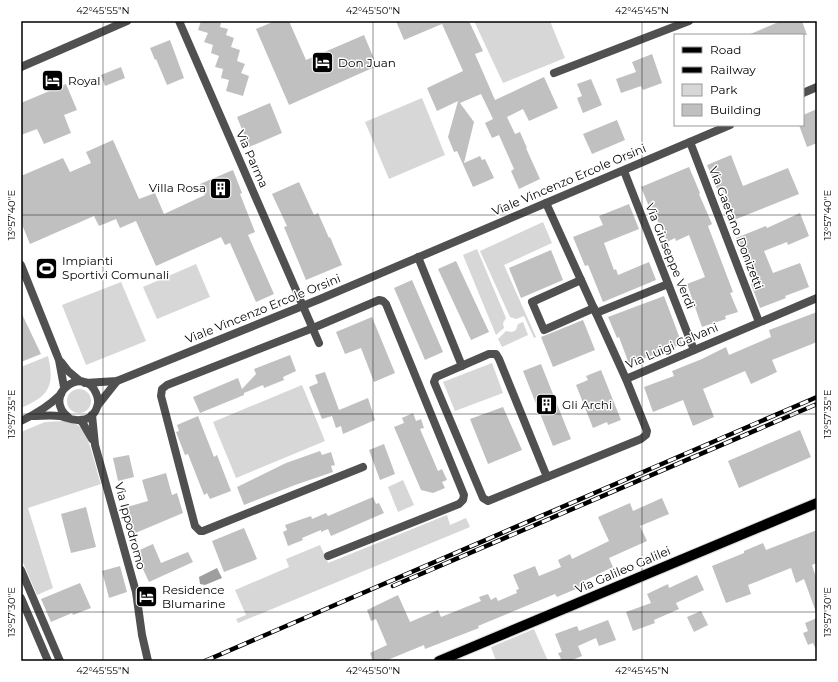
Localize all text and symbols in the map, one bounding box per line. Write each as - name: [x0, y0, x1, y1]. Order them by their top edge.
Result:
- text: 42°45'55"N: [76, 4, 130, 17]
- text: 42°45'50"N: [346, 4, 400, 17]
- text: 42°45'45"N: [615, 4, 669, 17]
- legend: [674, 34, 804, 126]
- text: Road: [710, 42, 741, 57]
- hotel icon: Don Juan: [310, 50, 336, 76]
- place label: Don Juan: [338, 55, 396, 70]
- text: Railway: [710, 62, 756, 77]
- hotel icon: Royal: [39, 68, 65, 94]
- place label: Royal: [68, 73, 101, 88]
- text: Park: [710, 82, 738, 97]
- text: Building: [710, 102, 761, 117]
- street label: Via Parma: [233, 128, 272, 190]
- street label: Viale Vincenzo Ercole Orsini: [489, 140, 648, 219]
- street label: Via Gaetano Donizetti: [706, 164, 767, 291]
- building icon: Villa Rosa: [208, 175, 234, 201]
- place label: Villa Rosa: [149, 180, 206, 195]
- text: 13°57'40"E: [5, 189, 18, 240]
- text: 13°57'40"E: [821, 189, 834, 240]
- street label: Via Giuseppe Verdi: [642, 201, 699, 311]
- place label: Impianti Sportivi Comunali: [62, 253, 169, 282]
- sports icon: Impianti Sportivi Comunali: [34, 255, 60, 281]
- street label: Viale Vincenzo Ercole Orsini: [183, 270, 343, 347]
- street label: Via Luigi Galvani: [623, 319, 720, 372]
- text: 13°57'35"E: [5, 389, 18, 438]
- text: 13°57'35"E: [821, 389, 834, 438]
- building icon: Gli Archi: [534, 392, 560, 418]
- place label: Gli Archi: [562, 397, 612, 412]
- street label: Via Ippodromo: [112, 481, 149, 571]
- street label: Via Galileo Galilei: [573, 543, 673, 596]
- place label: Residence Blumarine: [162, 582, 225, 611]
- hotel icon: Residence Blumarine: [134, 584, 160, 610]
- text: 13°57'30"E: [5, 587, 18, 637]
- text: 13°57'30"E: [821, 587, 834, 637]
- text: 42°45'55"N: [76, 664, 130, 677]
- text: 42°45'50"N: [346, 664, 400, 677]
- text: 42°45'45"N: [615, 664, 669, 677]

